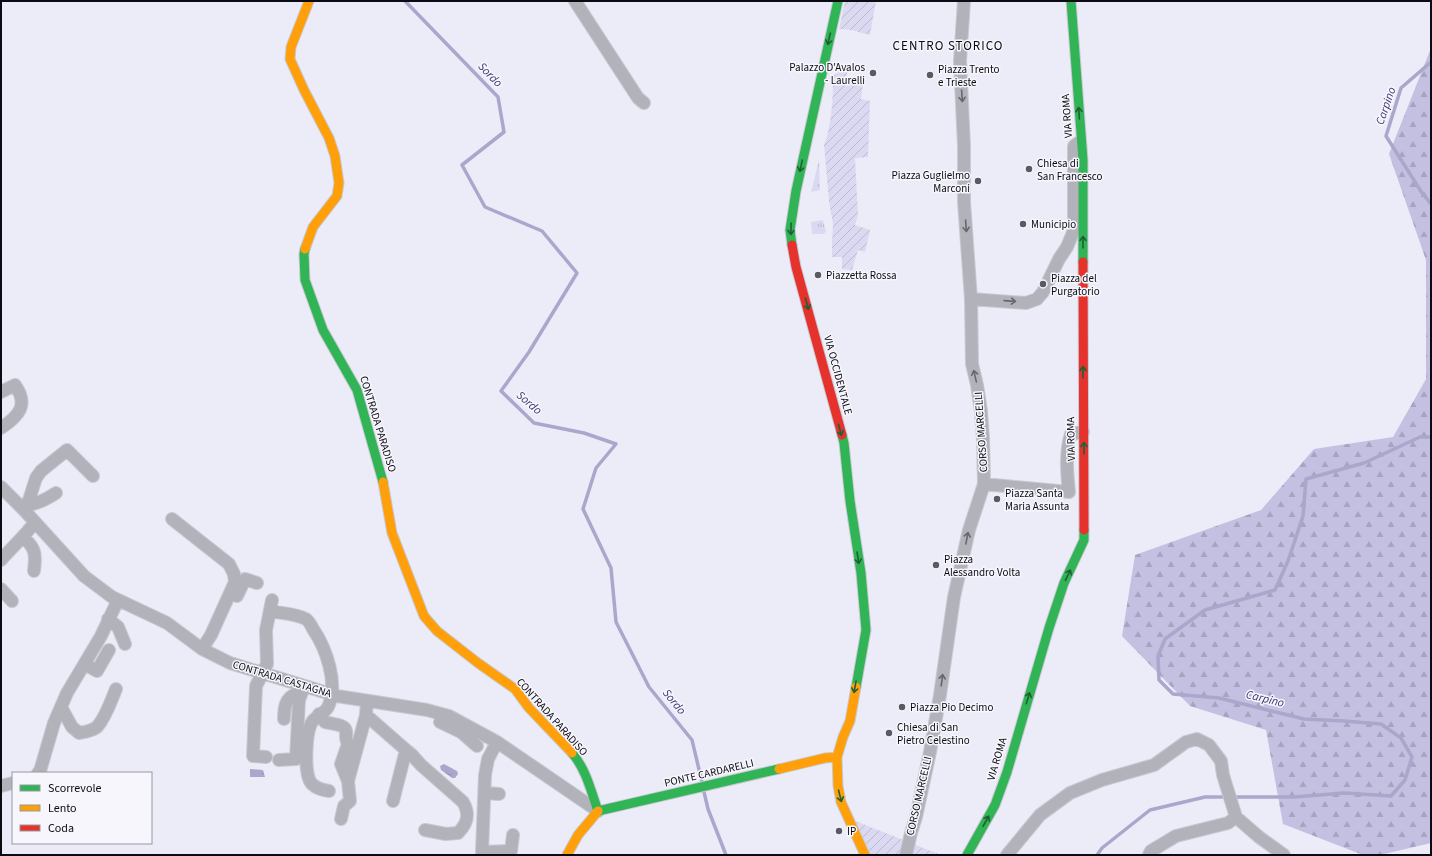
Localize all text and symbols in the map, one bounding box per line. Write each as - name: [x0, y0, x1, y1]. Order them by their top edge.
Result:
- one-way arrow: [825, 32, 833, 45]
- district label: CENTRO STORICO: [893, 37, 1003, 55]
- water label: Sordo: [474, 59, 506, 91]
- place label: Palazzo D'Avalos - Laurelli: [789, 60, 865, 88]
- place label: Piazza Trento e Trieste: [938, 62, 999, 90]
- marker: Palazzo D'Avalos - Laurelli: [868, 68, 878, 78]
- marker: Piazza Trento e Trieste: [925, 70, 935, 80]
- water label: Carpino: [1372, 85, 1400, 127]
- one-way arrow: [958, 89, 965, 102]
- street label: VIA ROMA: [1058, 93, 1076, 139]
- one-way arrow: [1076, 107, 1083, 120]
- place label: Chiesa di San Francesco: [1037, 156, 1103, 184]
- one-way arrow: [797, 159, 805, 172]
- marker: Chiesa di San Francesco: [1024, 164, 1034, 174]
- place label: Piazza Guglielmo Marconi: [892, 168, 970, 196]
- marker: Piazza Guglielmo Marconi: [973, 176, 983, 186]
- place label: Municipio: [1031, 217, 1076, 232]
- one-way arrow: [962, 219, 969, 232]
- marker: Municipio: [1018, 219, 1028, 229]
- one-way arrow: [787, 222, 795, 235]
- one-way arrow: [1079, 236, 1087, 249]
- place label: Piazzetta Rossa: [826, 268, 897, 283]
- marker: Piazzetta Rossa: [813, 270, 823, 280]
- place label: Piazza del Purgatorio: [1051, 271, 1100, 299]
- marker: Piazza del Purgatorio: [1038, 279, 1048, 289]
- one-way arrow: [804, 297, 811, 310]
- one-way arrow: [1003, 298, 1016, 305]
- street label: VIA OCCIDENTALE: [820, 334, 856, 416]
- one-way arrow: [1079, 366, 1087, 379]
- one-way arrow: [971, 370, 979, 383]
- street label: CONTRADA PARADISO: [356, 374, 400, 474]
- water label: Sordo: [513, 387, 545, 419]
- street label: CORSO MARCELLI: [971, 391, 991, 473]
- street label: VIA ROMA: [1063, 417, 1079, 461]
- one-way arrow: [837, 423, 844, 436]
- one-way arrow: [1080, 442, 1087, 455]
- place label: Piazza Santa Maria Assunta: [1005, 486, 1069, 514]
- marker: Piazza Santa Maria Assunta: [992, 494, 1002, 504]
- one-way arrow: [964, 532, 972, 545]
- one-way arrow: [855, 551, 863, 564]
- place label: Piazza Alessandro Volta: [944, 552, 1020, 580]
- marker: Piazza Alessandro Volta: [931, 560, 941, 570]
- one-way arrow: [1065, 569, 1072, 581]
- street label: CONTRADA CASTAGNA: [231, 657, 333, 701]
- one-way arrow: [938, 674, 946, 687]
- street label: CONTRADA PARADISO: [513, 675, 591, 759]
- one-way arrow: [851, 680, 859, 693]
- water label: Sordo: [658, 685, 690, 719]
- water label: Carpino: [1244, 686, 1286, 712]
- one-way arrow: [1025, 692, 1032, 705]
- place label: Piazza Pio Decimo: [910, 700, 993, 715]
- marker: Piazza Pio Decimo: [897, 702, 907, 712]
- place label: Chiesa di San Pietro Celestino: [897, 720, 970, 748]
- marker: Chiesa di San Pietro Celestino: [884, 728, 894, 738]
- street label: VIA ROMA: [983, 736, 1011, 782]
- street label: PONTE CARDARELLI: [663, 755, 755, 791]
- street label: CORSO MARCELLI: [903, 755, 935, 837]
- legend: [12, 772, 152, 844]
- text: Scorrevole: [48, 780, 101, 797]
- one-way arrow: [837, 789, 845, 802]
- text: Lento: [48, 800, 77, 817]
- one-way arrow: [983, 815, 991, 827]
- text: Coda: [48, 820, 74, 837]
- place label: IP: [847, 824, 856, 839]
- marker: IP: [834, 826, 844, 836]

